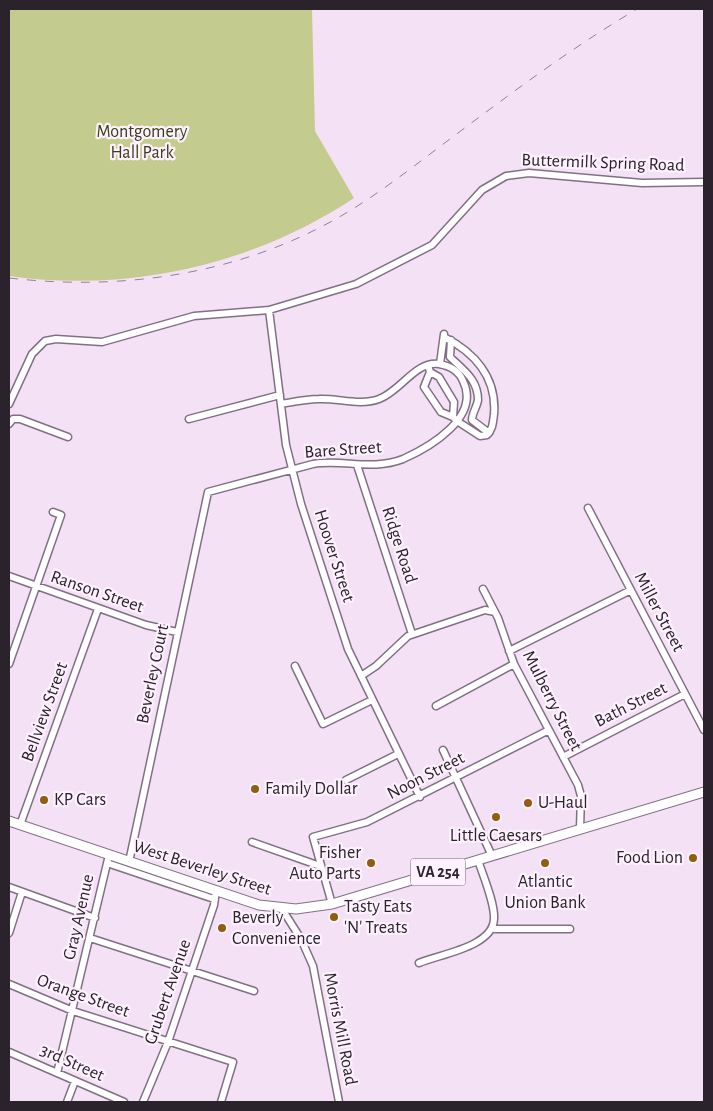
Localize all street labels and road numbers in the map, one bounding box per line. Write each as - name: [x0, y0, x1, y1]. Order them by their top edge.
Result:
- street label: Buttermilk Spring Road: [521, 151, 685, 175]
- street label: Bare Street: [304, 438, 382, 462]
- street label: Ridge Road: [378, 504, 420, 586]
- street label: Hoover Street: [311, 507, 357, 605]
- street label: Ranson Street: [48, 568, 146, 616]
- street label: Miller Street: [631, 569, 687, 655]
- street label: Beverley Court: [134, 622, 172, 725]
- street label: Mulberry Street: [519, 648, 585, 754]
- street label: Bellview Street: [19, 660, 71, 764]
- street label: Bath Street: [592, 679, 670, 731]
- street label: Noon Street: [384, 749, 468, 803]
- street label: West Beverley Street: [131, 837, 274, 899]
- road number: VA 254: [410, 859, 466, 886]
- street label: Gray Avenue: [60, 872, 98, 962]
- street label: Grubert Avenue: [142, 937, 194, 1047]
- street label: Orange Street: [34, 971, 132, 1021]
- street label: Morris Mill Road: [320, 971, 360, 1087]
- street label: 3rd Street: [37, 1041, 107, 1085]

